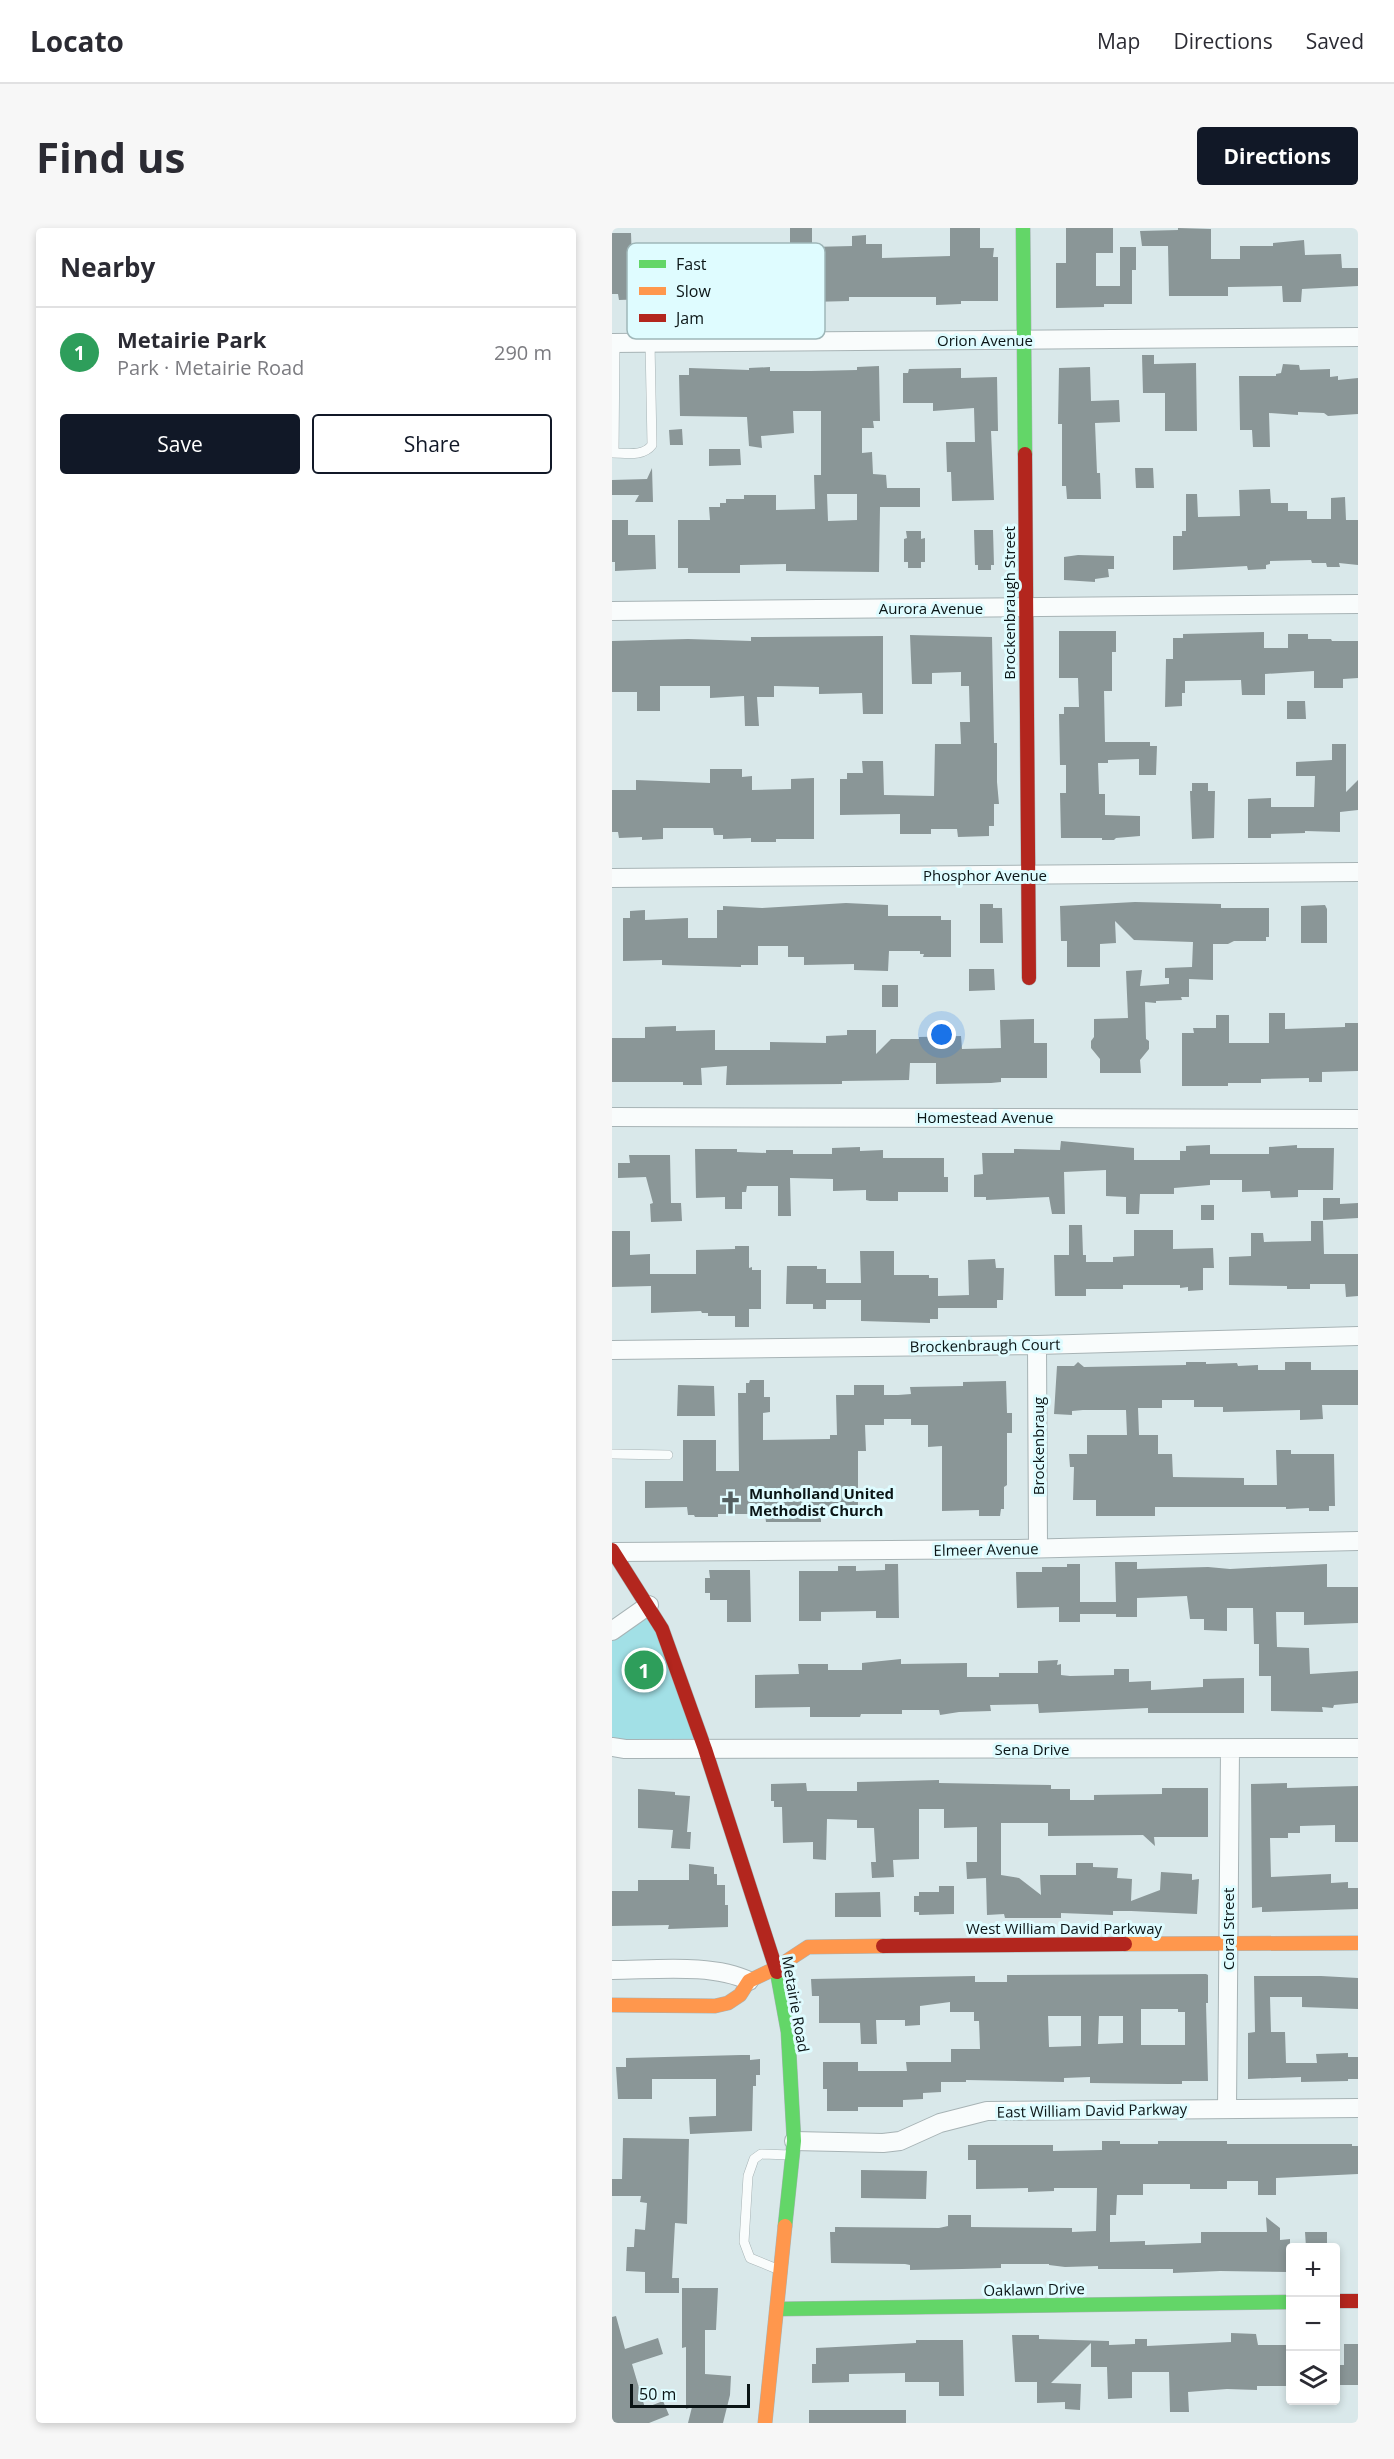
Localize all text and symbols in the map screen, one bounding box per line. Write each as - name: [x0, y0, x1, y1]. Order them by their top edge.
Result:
- text: Locato: [30, 22, 124, 60]
- text: Map: [1097, 27, 1140, 55]
- text: Directions: [1173, 27, 1273, 55]
- text: Saved: [1306, 27, 1364, 55]
- button: Directions: [1197, 127, 1358, 185]
- text: Find us: [36, 128, 185, 185]
- legend: [627, 243, 825, 339]
- text: Nearby: [60, 249, 155, 285]
- text: Fast: [676, 253, 707, 275]
- text: Slow: [676, 280, 711, 302]
- text: Jam: [674, 307, 704, 329]
- text: Metairie Park: [117, 324, 266, 354]
- street label: Orion Avenue: [937, 330, 1033, 350]
- text: 1: [74, 339, 85, 366]
- text: 290 m: [494, 339, 552, 366]
- text: Park · Metairie Road: [117, 354, 304, 381]
- button: Save: [60, 414, 300, 474]
- button: Share: [312, 414, 552, 474]
- street label: Brockenbraugh Street: [999, 526, 1019, 680]
- street label: Aurora Avenue: [879, 598, 983, 618]
- street label: Phosphor Avenue: [923, 865, 1047, 885]
- your location: [927, 1020, 956, 1049]
- street label: Homestead Avenue: [917, 1107, 1053, 1127]
- street label: Brockenbraugh Court: [909, 1334, 1061, 1356]
- street label: Brockenbraug: [1028, 1397, 1048, 1495]
- place label: Munholland United Methodist Church: [749, 1483, 894, 1520]
- church icon: Munholland United Methodist Church: [718, 1489, 744, 1515]
- street label: Elmeer Avenue: [933, 1538, 1039, 1560]
- pin: 1: [624, 1648, 663, 1692]
- street label: Sena Drive: [995, 1739, 1069, 1759]
- street label: Coral Street: [1218, 1888, 1238, 1970]
- street label: West William David Parkway: [966, 1918, 1163, 1938]
- street label: Metairie Road: [778, 1954, 814, 2054]
- street label: East William David Parkway: [997, 2098, 1188, 2122]
- map controls: [1286, 2243, 1340, 2405]
- button: +: [1286, 2243, 1340, 2297]
- street label: Oaklawn Drive: [983, 2278, 1085, 2300]
- button: −: [1286, 2297, 1340, 2351]
- button: layers: [1286, 2351, 1340, 2405]
- scale bar: [630, 2381, 750, 2408]
- text: 50 m: [639, 2383, 676, 2405]

